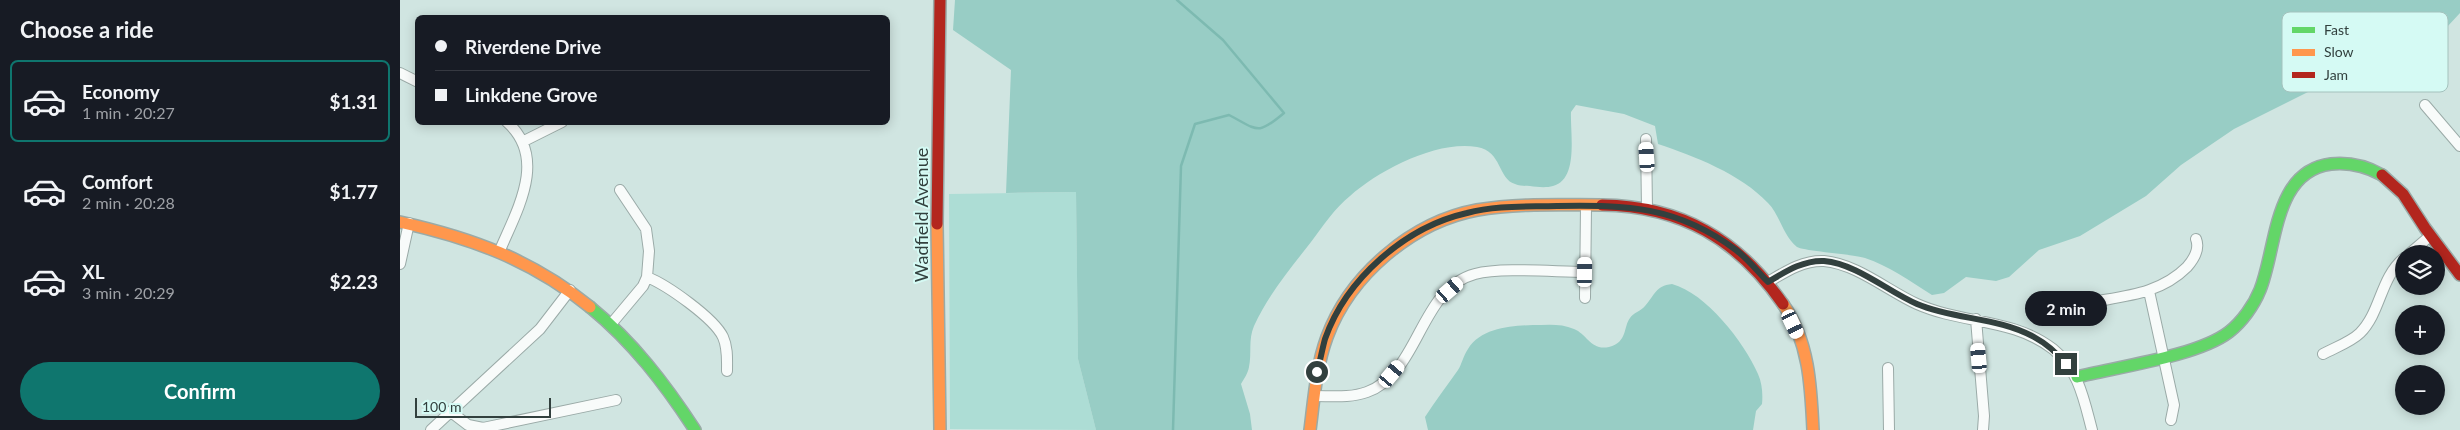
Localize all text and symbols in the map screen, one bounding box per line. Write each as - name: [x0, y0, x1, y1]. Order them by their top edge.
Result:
- legend: [2282, 12, 2448, 92]
- text: Choose a ride: [20, 16, 154, 43]
- text: Fast: [2324, 21, 2349, 38]
- text: Riverdene Drive: [465, 35, 601, 58]
- text: Slow: [2324, 43, 2354, 60]
- text: Jam: [2324, 66, 2348, 83]
- icon: car: [22, 79, 67, 124]
- text: Economy: [82, 80, 160, 103]
- text: Linkdene Grove: [465, 83, 598, 106]
- text: $1.31: [329, 90, 378, 113]
- text: 1 min · 20:27: [82, 103, 175, 122]
- car: [1638, 142, 1655, 172]
- street label: Wadfield Avenue: [910, 148, 932, 282]
- icon: car: [22, 169, 67, 214]
- text: Comfort: [82, 170, 153, 193]
- text: $1.77: [329, 180, 378, 203]
- text: 2 min · 20:28: [82, 193, 175, 212]
- map controls: [2395, 245, 2445, 415]
- button: layers: [2395, 245, 2445, 295]
- car: [1577, 257, 1592, 287]
- icon: car: [22, 259, 67, 304]
- text: XL: [82, 260, 105, 283]
- text: $2.23: [329, 270, 378, 293]
- car: [1433, 274, 1466, 306]
- text: 3 min · 20:29: [82, 283, 175, 302]
- callout: 2 min: [2025, 292, 2107, 326]
- text: 2 min: [2046, 299, 2086, 318]
- button: +: [2395, 305, 2445, 355]
- car: [1779, 307, 1806, 341]
- car: [1970, 342, 1987, 374]
- route end: [2055, 353, 2077, 375]
- car: [1376, 358, 1407, 390]
- route start: [1306, 361, 1328, 383]
- button: Confirm: [20, 362, 380, 420]
- button: −: [2395, 365, 2445, 415]
- scale bar: [415, 395, 551, 418]
- text: 100 m: [422, 398, 461, 415]

